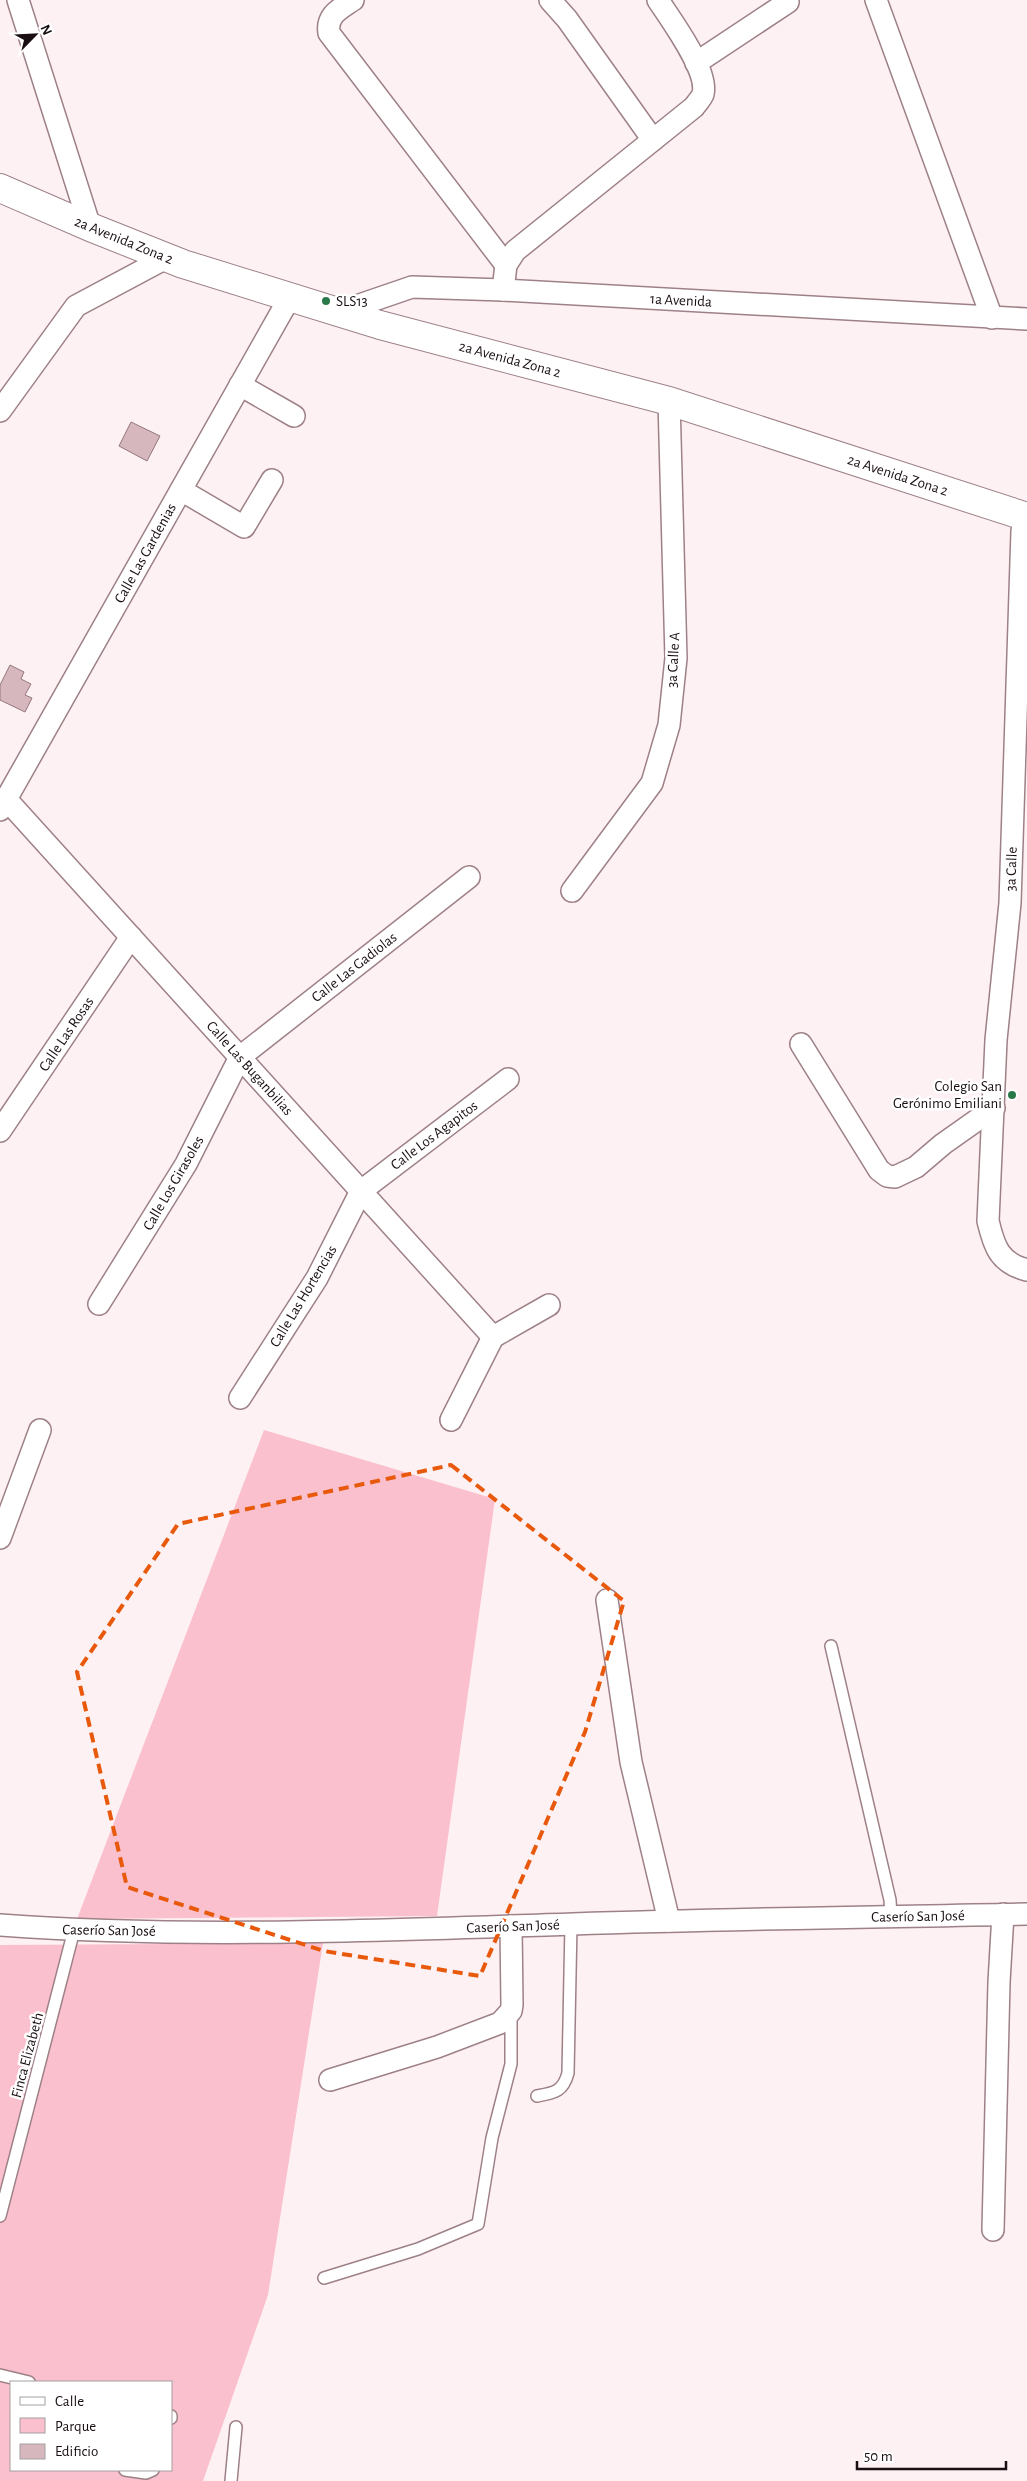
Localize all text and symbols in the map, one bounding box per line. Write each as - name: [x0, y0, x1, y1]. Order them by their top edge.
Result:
- north arrow: [10, 10, 60, 60]
- text: N: [38, 23, 54, 37]
- street label: 2a Avenida Zona 2: [72, 214, 175, 267]
- street label: 1a Avenida: [650, 291, 712, 310]
- place label: SLS13: [336, 294, 368, 309]
- marker: SLS13: [320, 295, 332, 307]
- street label: 2a Avenida Zona 2: [457, 339, 563, 380]
- street label: 2a Avenida Zona 2: [846, 452, 950, 499]
- street label: Calle Las Gardenias: [112, 501, 179, 606]
- street label: 3a Calle A: [665, 631, 682, 688]
- street label: 3a Calle: [1003, 846, 1020, 892]
- street label: Calle Las Gadiolas: [309, 930, 400, 1005]
- street label: Calle Las Rosas: [36, 994, 97, 1074]
- street label: Calle Las Buganbilias: [203, 1018, 296, 1118]
- place label: Colegio San Gerónimo Emiliani: [893, 1079, 1002, 1111]
- marker: Colegio San Gerónimo Emiliani: [1006, 1089, 1018, 1101]
- street label: Calle Los Agapitos: [388, 1098, 481, 1173]
- street label: Calle Los Girasoles: [140, 1133, 207, 1233]
- street label: Calle Las Hortencias: [267, 1243, 340, 1350]
- street label: Caserío San José: [871, 1908, 965, 1925]
- street label: Caserío San José: [466, 1917, 560, 1936]
- street label: Caserío San José: [62, 1922, 156, 1939]
- street label: Finca Elizabeth: [9, 2011, 46, 2099]
- legend: [10, 2381, 172, 2471]
- text: Calle: [55, 2394, 84, 2409]
- text: Parque: [55, 2419, 96, 2434]
- scale bar: [857, 2438, 1006, 2470]
- text: Edificio: [55, 2444, 98, 2459]
- text: 50 m: [864, 2449, 893, 2464]

